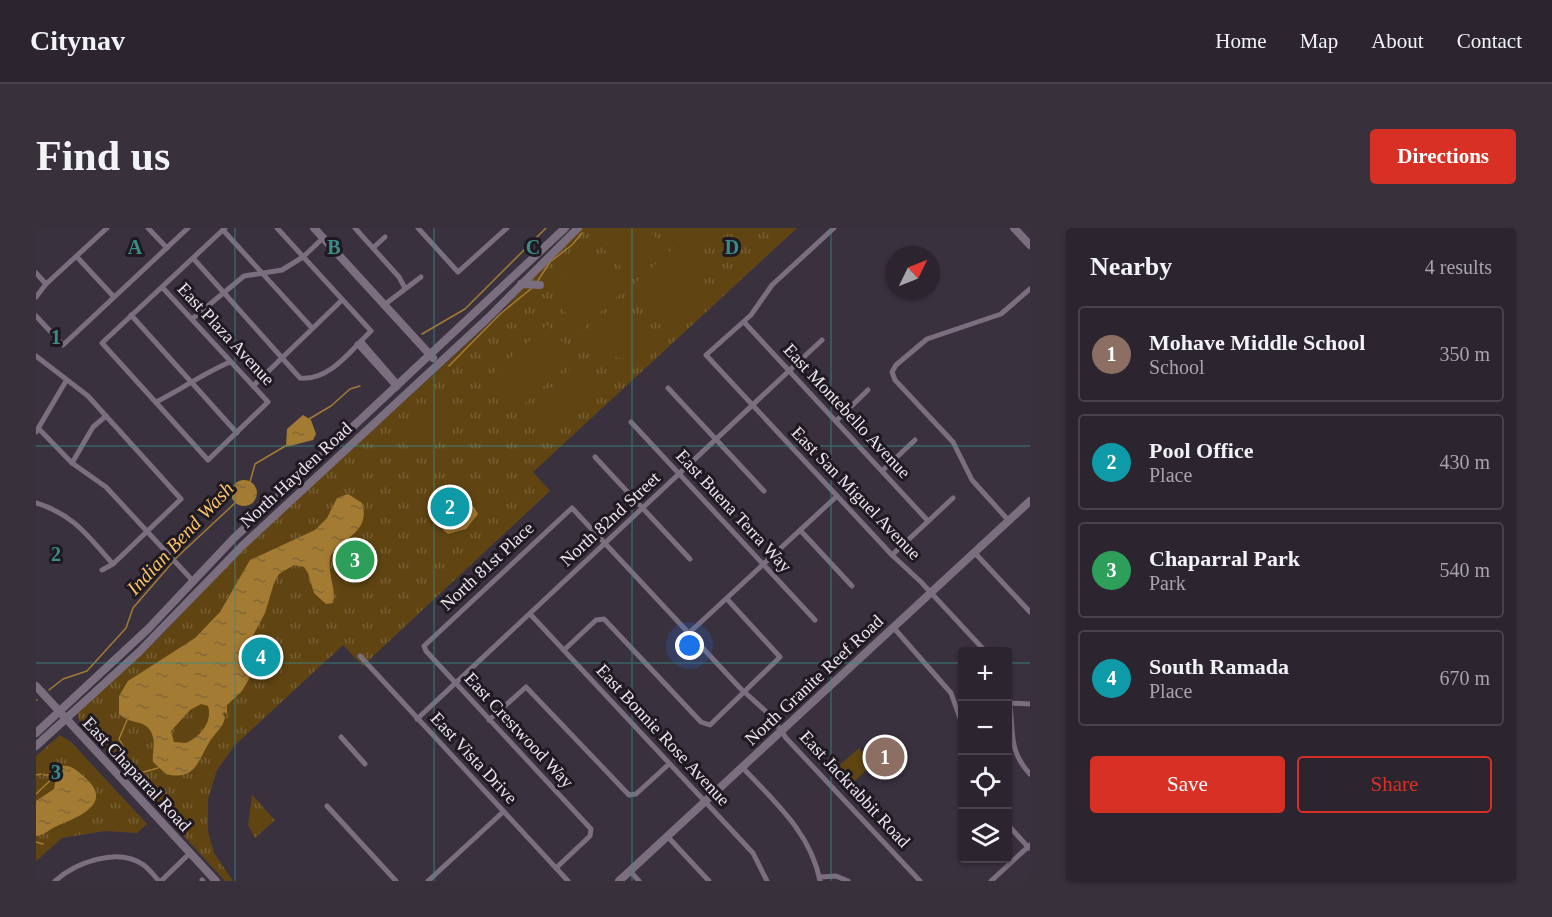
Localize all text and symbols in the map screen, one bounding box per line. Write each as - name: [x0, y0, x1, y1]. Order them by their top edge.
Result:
- text: Citynav: [30, 25, 125, 56]
- text: Home: [1215, 29, 1267, 53]
- text: Map: [1300, 29, 1338, 53]
- text: About: [1371, 29, 1424, 53]
- text: Contact: [1457, 29, 1522, 53]
- button: Directions: [1370, 129, 1516, 184]
- text: Find us: [36, 133, 170, 179]
- text: A: [128, 236, 143, 258]
- text: B: [327, 236, 341, 258]
- text: C: [526, 236, 540, 258]
- text: D: [725, 236, 739, 258]
- north arrow: [886, 246, 940, 300]
- text: Nearby: [1090, 252, 1172, 281]
- text: 4 results: [1425, 256, 1492, 278]
- street label: East Plaza Avenue: [173, 279, 279, 389]
- text: 1: [51, 326, 61, 348]
- text: Mohave Middle School: [1149, 330, 1365, 355]
- street label: East Montebello Avenue: [779, 340, 915, 482]
- text: 1: [1107, 343, 1117, 365]
- text: 350 m: [1439, 343, 1490, 365]
- text: School: [1149, 356, 1205, 378]
- street label: North Hayden Road: [236, 418, 356, 532]
- street label: East San Miguel Avenue: [787, 422, 925, 564]
- text: Pool Office: [1149, 438, 1253, 463]
- street label: East Buena Terra Way: [672, 446, 796, 576]
- text: 2: [1107, 451, 1117, 473]
- text: 430 m: [1439, 451, 1490, 473]
- text: Place: [1149, 464, 1192, 486]
- street label: North 82nd Street: [556, 468, 664, 570]
- water label: Indian Bend Wash: [122, 477, 238, 600]
- pin: 2: [430, 484, 470, 530]
- street label: North 81st Place: [436, 518, 538, 614]
- pin: 3: [336, 538, 374, 582]
- text: 2: [51, 543, 61, 565]
- text: Chaparral Park: [1149, 546, 1300, 571]
- text: 3: [1107, 559, 1117, 581]
- text: 540 m: [1439, 559, 1490, 581]
- text: Park: [1149, 572, 1186, 594]
- street label: North Granite Reef Road: [741, 611, 887, 749]
- your location: [675, 631, 704, 660]
- pin: 4: [242, 634, 280, 680]
- map controls: [958, 647, 1012, 863]
- button: +: [958, 647, 1012, 701]
- text: South Ramada: [1149, 654, 1289, 679]
- street label: East Bonnie Rose Avenue: [592, 660, 734, 810]
- text: 4: [1107, 667, 1117, 689]
- text: 670 m: [1439, 667, 1490, 689]
- street label: East Crestwood Way: [460, 668, 578, 792]
- text: Place: [1149, 680, 1192, 702]
- button: −: [958, 701, 1012, 755]
- street label: East Vista Drive: [427, 708, 521, 808]
- street label: East Chaparral Road: [79, 713, 195, 835]
- street label: East Jackrabbit Road: [796, 727, 914, 851]
- pin: 1: [866, 734, 904, 780]
- button: locate: [958, 755, 1012, 809]
- button: Save: [1090, 756, 1285, 813]
- button: Share: [1297, 756, 1492, 813]
- text: 3: [51, 761, 61, 783]
- button: layers: [958, 809, 1012, 863]

